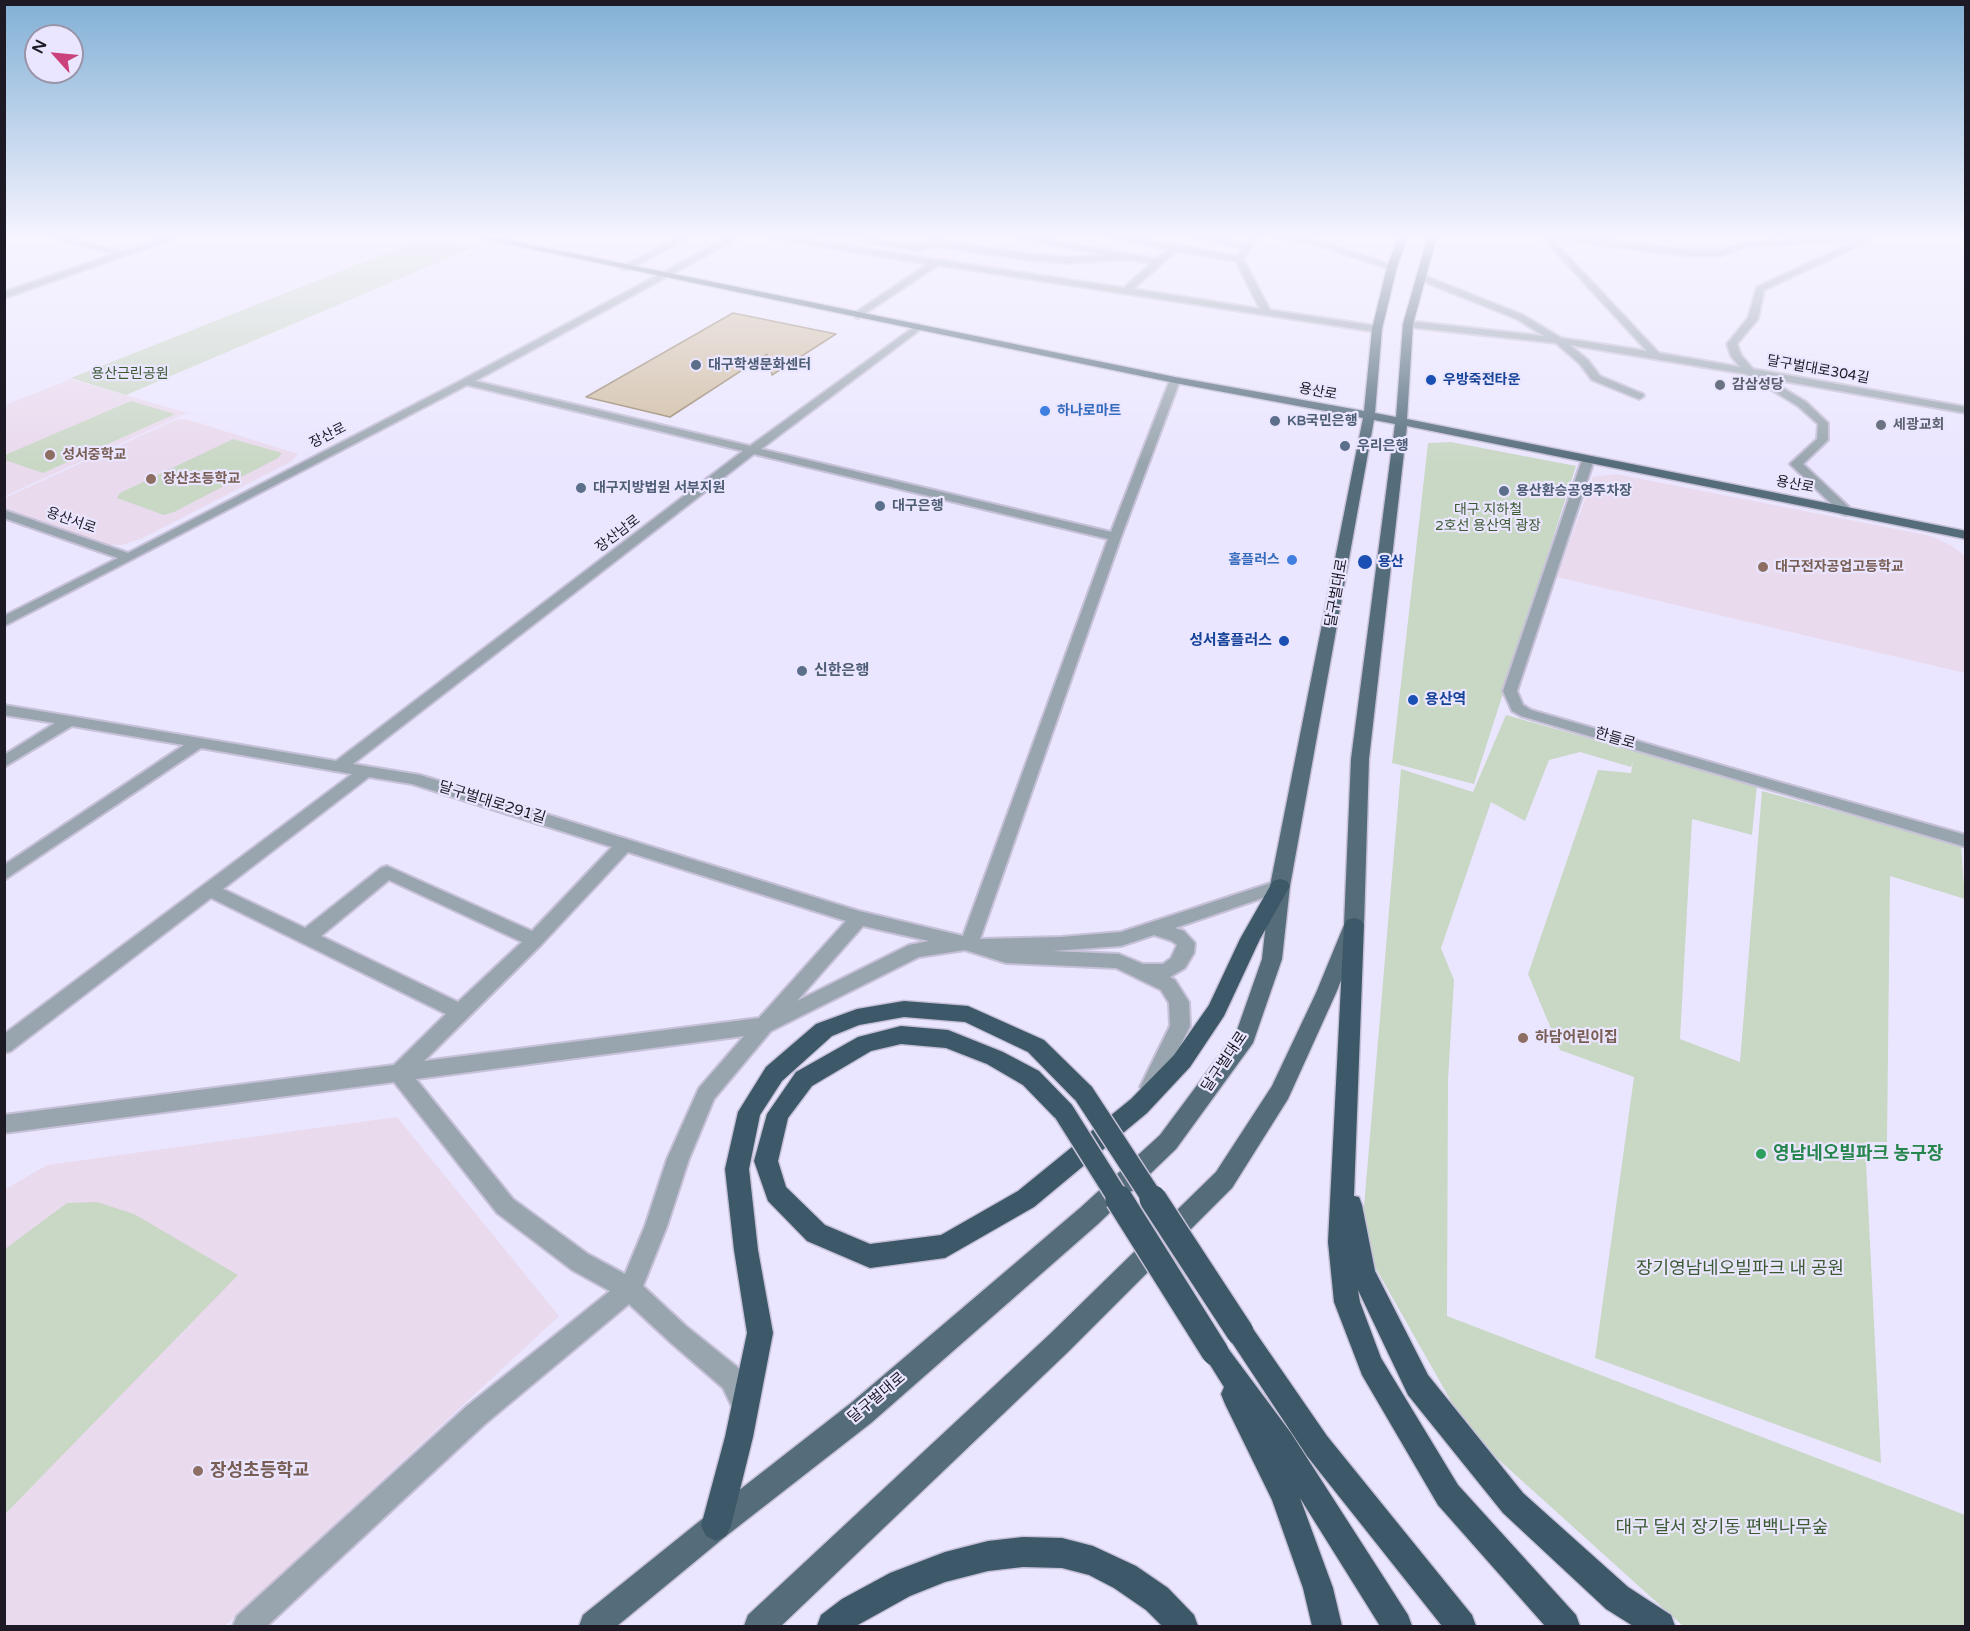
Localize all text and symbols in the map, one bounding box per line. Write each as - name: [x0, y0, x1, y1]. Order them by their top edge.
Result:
- north arrow: [24, 24, 84, 84]
- text: N: [28, 36, 52, 57]
- street label: 달구벌대로304길: [1766, 353, 1870, 387]
- place label: 대구학생문화센터: [708, 357, 811, 373]
- marker: 대구학생문화센터: [689, 358, 703, 372]
- park label: 용산근린공원: [91, 366, 169, 382]
- place label: 우방죽전타운: [1443, 372, 1520, 388]
- marker: 우방죽전타운: [1424, 373, 1438, 387]
- place label: 감삼성당: [1732, 377, 1784, 393]
- marker: 감삼성당: [1713, 378, 1727, 392]
- street label: 용산로: [1297, 380, 1339, 404]
- place label: 하나로마트: [1057, 403, 1121, 419]
- marker: 하나로마트: [1038, 404, 1052, 418]
- place label: KB국민은행: [1287, 413, 1358, 429]
- marker: KB국민은행: [1268, 414, 1282, 428]
- place label: 세광교회: [1893, 417, 1945, 433]
- marker: 세광교회: [1874, 418, 1888, 432]
- street label: 장산로: [307, 420, 349, 452]
- place label: 우리은행: [1357, 438, 1409, 454]
- marker: 우리은행: [1338, 439, 1352, 453]
- place label: 성서중학교: [62, 447, 126, 463]
- marker: 성서중학교: [43, 448, 57, 462]
- place label: 장산초등학교: [163, 471, 240, 487]
- marker: 장산초등학교: [144, 472, 158, 486]
- street label: 용산로: [1774, 473, 1816, 497]
- place label: 대구지방법원 서부지원: [593, 480, 725, 496]
- marker: 대구지방법원 서부지원: [574, 481, 588, 495]
- place label: 용산환승공영주차장: [1516, 483, 1632, 499]
- marker: 용산환승공영주차장: [1497, 484, 1511, 498]
- place label: 대구은행: [892, 498, 944, 514]
- marker: 대구은행: [873, 499, 887, 513]
- park label: 대구 지하철 2호선 용산역 광장: [1435, 502, 1541, 534]
- street label: 용산서로: [44, 505, 98, 537]
- street label: 장산남로: [592, 512, 644, 556]
- place label: 홈플러스: [1228, 552, 1280, 568]
- marker: 홈플러스: [1285, 553, 1299, 567]
- marker: 용산: [1356, 553, 1374, 571]
- place label: 용산: [1378, 554, 1404, 570]
- street label: 달구벌대로: [1322, 557, 1352, 629]
- place label: 대구전자공업고등학교: [1775, 559, 1904, 575]
- marker: 대구전자공업고등학교: [1756, 560, 1770, 574]
- place label: 성서홈플러스: [1189, 632, 1272, 650]
- marker: 성서홈플러스: [1277, 634, 1291, 648]
- place label: 신한은행: [814, 662, 869, 680]
- marker: 신한은행: [795, 664, 809, 678]
- place label: 용산역: [1425, 691, 1466, 709]
- marker: 용산역: [1406, 693, 1420, 707]
- street label: 한들로: [1593, 725, 1637, 753]
- street label: 달구벌대로291길: [436, 778, 548, 828]
- street label: 달구벌대로: [1198, 1028, 1252, 1096]
- place label: 하담어린이집: [1535, 1029, 1618, 1047]
- marker: 하담어린이집: [1516, 1031, 1530, 1045]
- place label: 영남네오빌파크 농구장: [1773, 1143, 1943, 1165]
- marker: 영남네오빌파크 농구장: [1754, 1147, 1768, 1161]
- park label: 장기영남네오빌파크 내 공원: [1636, 1258, 1844, 1280]
- street label: 달구벌대로: [845, 1369, 909, 1427]
- place label: 장성초등학교: [210, 1460, 309, 1482]
- marker: 장성초등학교: [191, 1464, 205, 1478]
- park label: 대구 달서 장기동 편백나무숲: [1616, 1517, 1828, 1539]

